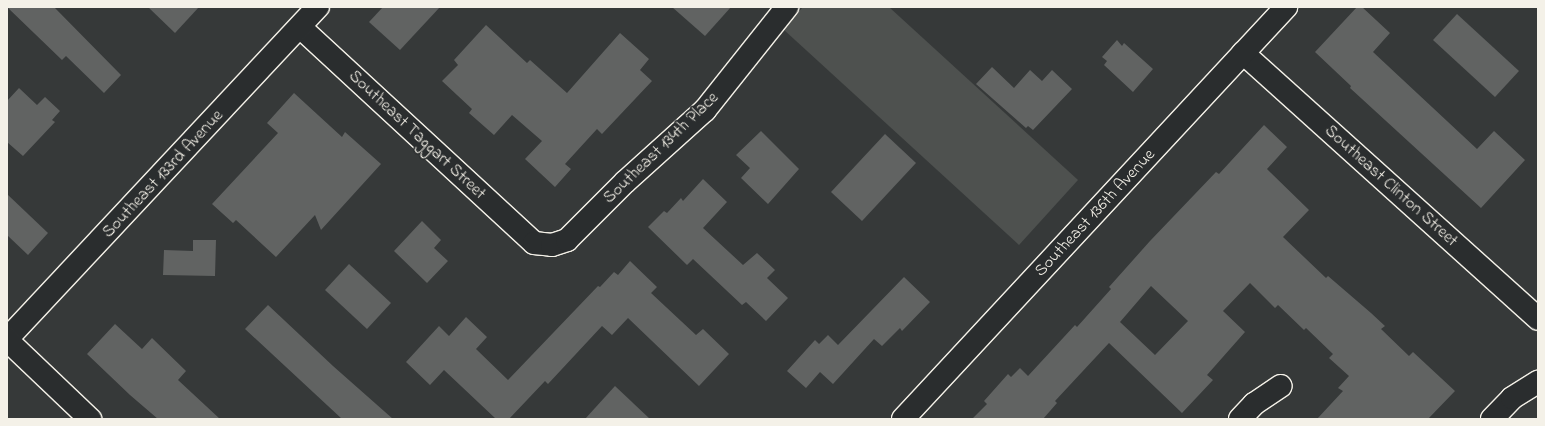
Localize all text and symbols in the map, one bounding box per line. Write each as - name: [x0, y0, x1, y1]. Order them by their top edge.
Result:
- street label: Southeast Taggart Street: [344, 66, 490, 204]
- street label: Southeast 134th Place: [599, 88, 723, 208]
- street label: Southeast 133rd Avenue: [98, 106, 228, 242]
- street label: Southeast Clinton Street: [1320, 121, 1462, 251]
- street label: Southeast 136th Avenue: [1030, 145, 1160, 281]

